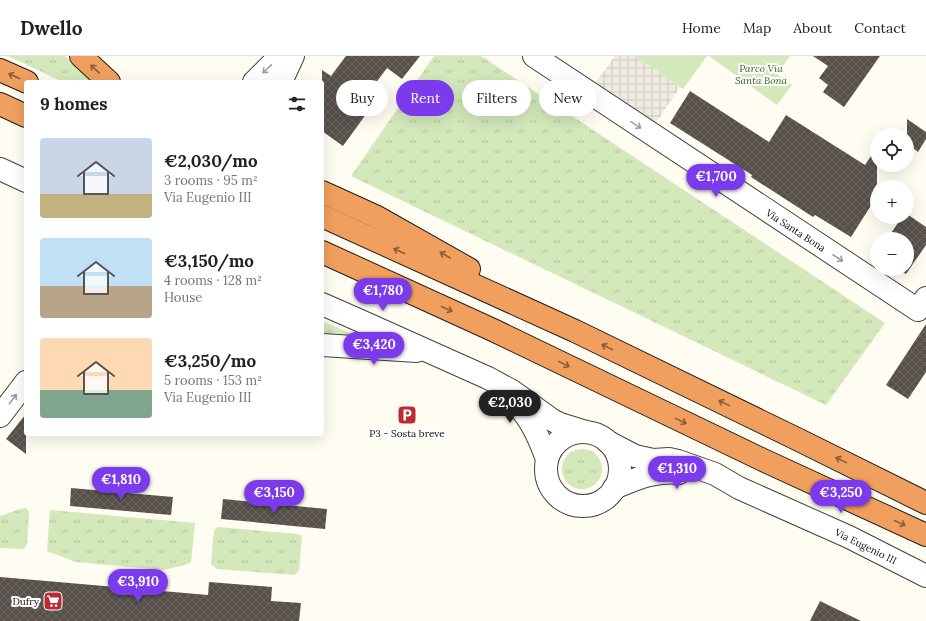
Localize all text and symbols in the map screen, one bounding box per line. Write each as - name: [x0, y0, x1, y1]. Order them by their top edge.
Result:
- text: Dwello: [20, 16, 82, 40]
- text: Home: [682, 19, 721, 37]
- text: Map: [743, 19, 771, 37]
- text: About: [793, 19, 832, 37]
- text: Contact: [854, 19, 906, 37]
- park label: Parco Via Santa Bona: [735, 62, 788, 87]
- one-way arrow: [90, 64, 100, 74]
- one-way arrow: [262, 64, 272, 74]
- one-way arrow: [8, 72, 20, 79]
- chip: Buy: [336, 80, 388, 116]
- chip: Rent: [396, 80, 454, 116]
- chip: Filters: [462, 80, 531, 116]
- chip: New: [539, 80, 597, 116]
- text: 9 homes: [40, 93, 107, 115]
- icon: filters: [286, 93, 308, 115]
- one-way arrow: [631, 120, 642, 129]
- map controls: [870, 128, 914, 276]
- button: locate: [870, 128, 914, 172]
- text: €2,030/mo: [164, 150, 258, 172]
- icon: home: [72, 154, 120, 202]
- pin: €1,700: [683, 164, 749, 198]
- text: €1,700: [695, 168, 737, 185]
- text: 3 rooms · 95 m²: [164, 172, 258, 189]
- button: +: [870, 180, 914, 224]
- text: Via Eugenio III: [164, 189, 252, 206]
- street label: Via Santa Bona: [763, 206, 828, 255]
- button: −: [870, 232, 914, 276]
- one-way arrow: [394, 247, 406, 254]
- text: €3,150/mo: [164, 250, 254, 272]
- one-way arrow: [439, 251, 451, 259]
- icon: home: [72, 254, 120, 302]
- one-way arrow: [833, 254, 844, 262]
- text: 4 rooms · 128 m²: [164, 272, 262, 289]
- pin: €1,780: [350, 278, 416, 312]
- text: €1,780: [363, 282, 403, 299]
- text: House: [164, 289, 202, 306]
- one-way arrow: [440, 306, 452, 313]
- pin: €3,420: [341, 332, 407, 366]
- text: €3,420: [352, 336, 396, 353]
- one-way arrow: [601, 343, 613, 350]
- text: €3,250/mo: [164, 350, 256, 372]
- icon: home: [72, 354, 120, 402]
- one-way arrow: [558, 361, 570, 368]
- text: 5 rooms · 153 m²: [164, 372, 262, 389]
- text: Via Eugenio III: [164, 389, 252, 406]
- pin: €2,030: [477, 390, 543, 424]
- one-way arrow: [9, 394, 17, 405]
- text: €2,030: [488, 394, 532, 411]
- one-way arrow: [718, 399, 730, 406]
- parking icon: P3 - Sosta breve: [396, 404, 418, 426]
- one-way arrow: [675, 418, 687, 425]
- place label: P3 - Sosta breve: [369, 427, 445, 440]
- pin: €1,310: [644, 456, 710, 490]
- one-way arrow: [835, 456, 847, 464]
- text: €1,310: [657, 460, 697, 477]
- pin: €1,810: [88, 467, 154, 501]
- text: €1,810: [101, 471, 141, 488]
- pin: €3,150: [241, 480, 307, 514]
- pin: €3,250: [808, 480, 874, 514]
- text: €3,150: [253, 484, 295, 501]
- text: €3,250: [819, 484, 863, 501]
- one-way arrow: [894, 520, 906, 527]
- street label: Via Eugenio III: [832, 525, 899, 567]
- pin: €3,910: [105, 569, 171, 603]
- text: €3,910: [117, 573, 159, 590]
- supermarket icon: Dufry: [42, 590, 64, 612]
- place label: Dufry: [12, 595, 40, 608]

